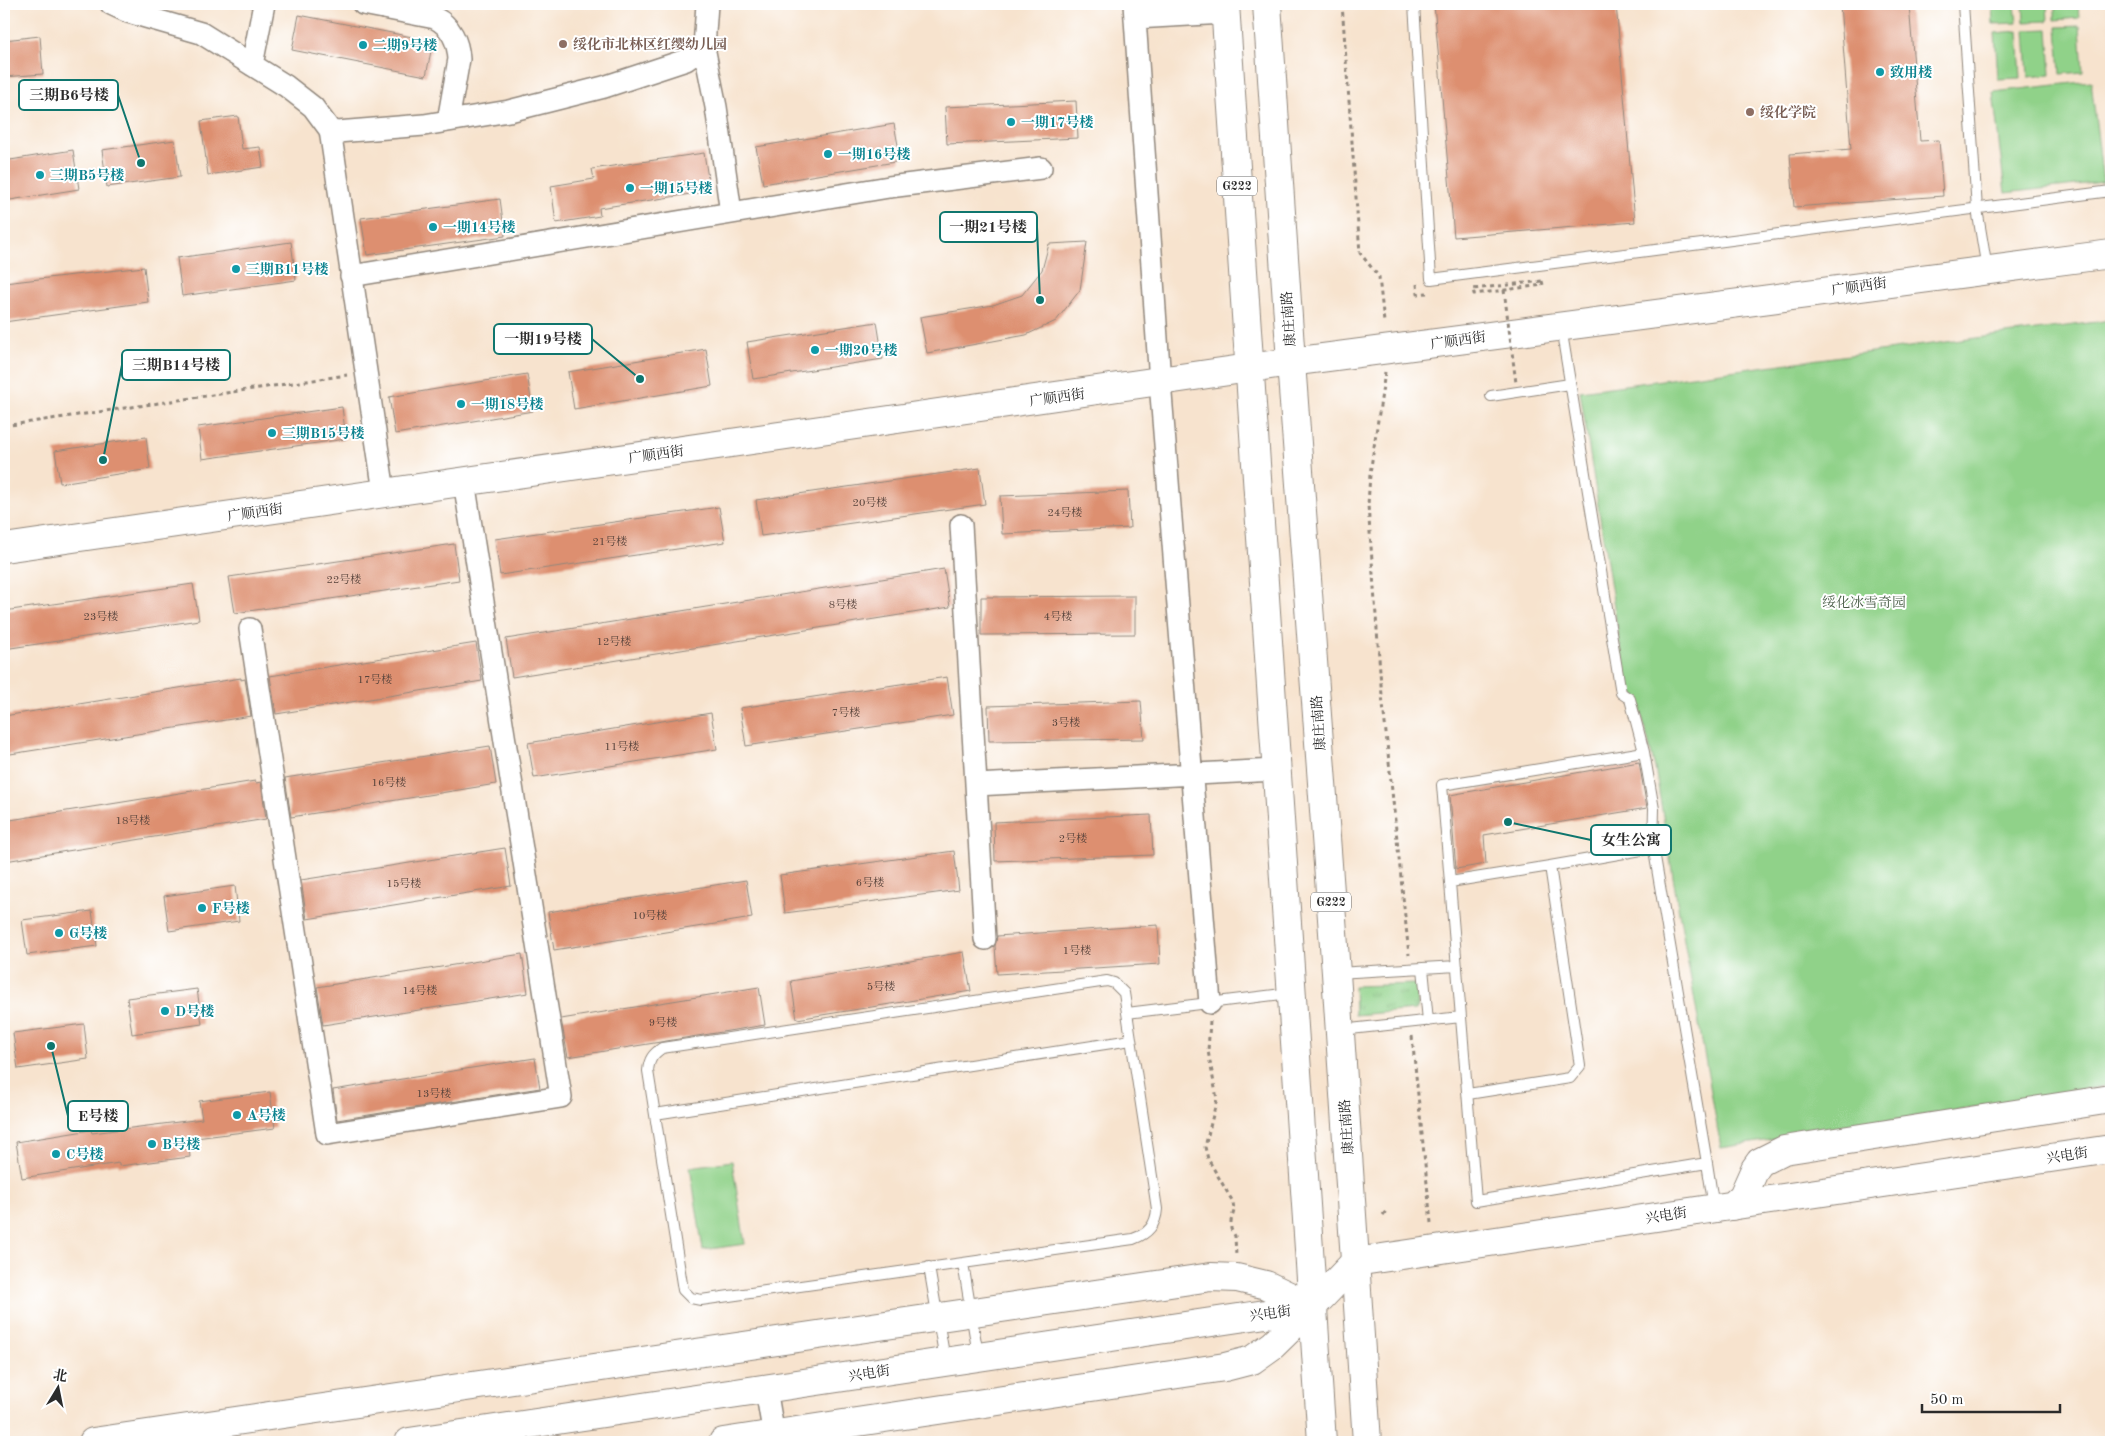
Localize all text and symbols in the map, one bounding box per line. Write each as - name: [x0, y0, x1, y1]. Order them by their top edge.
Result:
- place label: 绥化市北林区红缨幼儿园: [573, 36, 727, 52]
- place label: 二期9号楼: [373, 38, 437, 53]
- marker: 绥化市北林区红缨幼儿园: [557, 38, 569, 50]
- marker: 二期9号楼: [357, 39, 369, 51]
- place label: 致用楼: [1890, 65, 1932, 80]
- marker: 致用楼: [1874, 66, 1886, 78]
- callout: 三期B6号楼: [19, 80, 118, 110]
- text: 三期B6号楼: [29, 87, 109, 104]
- place label: 绥化学院: [1760, 104, 1816, 120]
- marker: 绥化学院: [1744, 106, 1756, 118]
- place label: 一期17号楼: [1021, 115, 1093, 130]
- marker: 一期17号楼: [1005, 116, 1017, 128]
- place label: 一期16号楼: [838, 147, 910, 162]
- marker: 一期16号楼: [822, 148, 834, 160]
- place label: 三期B5号楼: [50, 168, 124, 183]
- marker: 三期B5号楼: [34, 169, 46, 181]
- road number: G222: [1217, 177, 1257, 196]
- place label: 一期15号楼: [640, 181, 712, 196]
- marker: 一期15号楼: [624, 182, 636, 194]
- callout: 一期21号楼: [940, 212, 1037, 242]
- text: 一期21号楼: [949, 219, 1027, 236]
- place label: 一期14号楼: [443, 220, 515, 235]
- marker: 一期14号楼: [427, 221, 439, 233]
- place label: 三期B11号楼: [246, 262, 328, 277]
- marker: 三期B11号楼: [230, 263, 242, 275]
- street label: 广顺西街: [1830, 275, 1888, 298]
- street label: 康庄南路: [1279, 291, 1298, 347]
- callout: 一期19号楼: [494, 324, 592, 354]
- street label: 广顺西街: [1429, 329, 1487, 352]
- text: 一期19号楼: [504, 331, 582, 348]
- place label: 一期20号楼: [825, 343, 897, 358]
- marker: 一期20号楼: [809, 344, 821, 356]
- callout: 三期B14号楼: [122, 350, 230, 380]
- text: 三期B14号楼: [132, 357, 220, 374]
- street label: 广顺西街: [1028, 386, 1086, 409]
- place label: 一期18号楼: [471, 397, 543, 412]
- marker: 一期18号楼: [455, 398, 467, 410]
- place label: 三期B15号楼: [282, 426, 364, 441]
- marker: 三期B15号楼: [266, 427, 278, 439]
- street label: 广顺西街: [627, 443, 685, 466]
- house number: 20号楼: [853, 496, 887, 509]
- street label: 广顺西街: [226, 501, 284, 524]
- house number: 24号楼: [1048, 506, 1082, 519]
- house number: 21号楼: [593, 535, 627, 548]
- house number: 22号楼: [327, 573, 361, 586]
- park label: 绥化冰雪奇园: [1822, 595, 1906, 610]
- house number: 8号楼: [829, 598, 857, 611]
- house number: 23号楼: [84, 610, 118, 623]
- house number: 4号楼: [1044, 610, 1072, 623]
- house number: 12号楼: [597, 635, 631, 648]
- house number: 17号楼: [358, 673, 392, 686]
- street label: 康庄南路: [1309, 695, 1328, 751]
- house number: 7号楼: [832, 706, 860, 719]
- house number: 3号楼: [1052, 716, 1080, 729]
- house number: 11号楼: [605, 740, 639, 753]
- house number: 16号楼: [372, 776, 406, 789]
- house number: 18号楼: [116, 814, 150, 827]
- callout: 女生公寓: [1591, 825, 1671, 855]
- text: 女生公寓: [1601, 831, 1661, 849]
- house number: 2号楼: [1059, 832, 1087, 845]
- house number: 6号楼: [856, 876, 884, 889]
- house number: 15号楼: [387, 877, 421, 890]
- road number: G222: [1311, 892, 1351, 912]
- place label: F号楼: [212, 901, 249, 916]
- marker: F号楼: [196, 902, 208, 914]
- house number: 10号楼: [633, 909, 667, 922]
- place label: G号楼: [69, 926, 107, 941]
- marker: G号楼: [53, 927, 65, 939]
- house number: 1号楼: [1063, 944, 1091, 957]
- house number: 5号楼: [867, 980, 895, 993]
- house number: 14号楼: [403, 984, 437, 997]
- place label: D号楼: [175, 1004, 214, 1019]
- marker: D号楼: [159, 1005, 171, 1017]
- house number: 9号楼: [649, 1016, 677, 1029]
- house number: 13号楼: [417, 1087, 451, 1100]
- street label: 康庄南路: [1337, 1099, 1356, 1155]
- callout: E号楼: [68, 1101, 128, 1131]
- text: E号楼: [78, 1108, 118, 1125]
- place label: A号楼: [247, 1108, 286, 1123]
- marker: A号楼: [231, 1109, 243, 1121]
- place label: B号楼: [162, 1137, 200, 1152]
- marker: B号楼: [146, 1138, 158, 1150]
- street label: 兴电街: [2045, 1145, 2089, 1166]
- place label: C号楼: [66, 1147, 103, 1162]
- marker: C号楼: [50, 1148, 62, 1160]
- street label: 兴电街: [1644, 1205, 1688, 1226]
- street label: 兴电街: [1248, 1303, 1292, 1324]
- street label: 兴电街: [847, 1363, 891, 1384]
- north arrow: [32, 1364, 82, 1414]
- text: 北: [52, 1367, 68, 1384]
- scale bar: [1922, 1381, 2060, 1413]
- text: 50 m: [1930, 1393, 1964, 1408]

